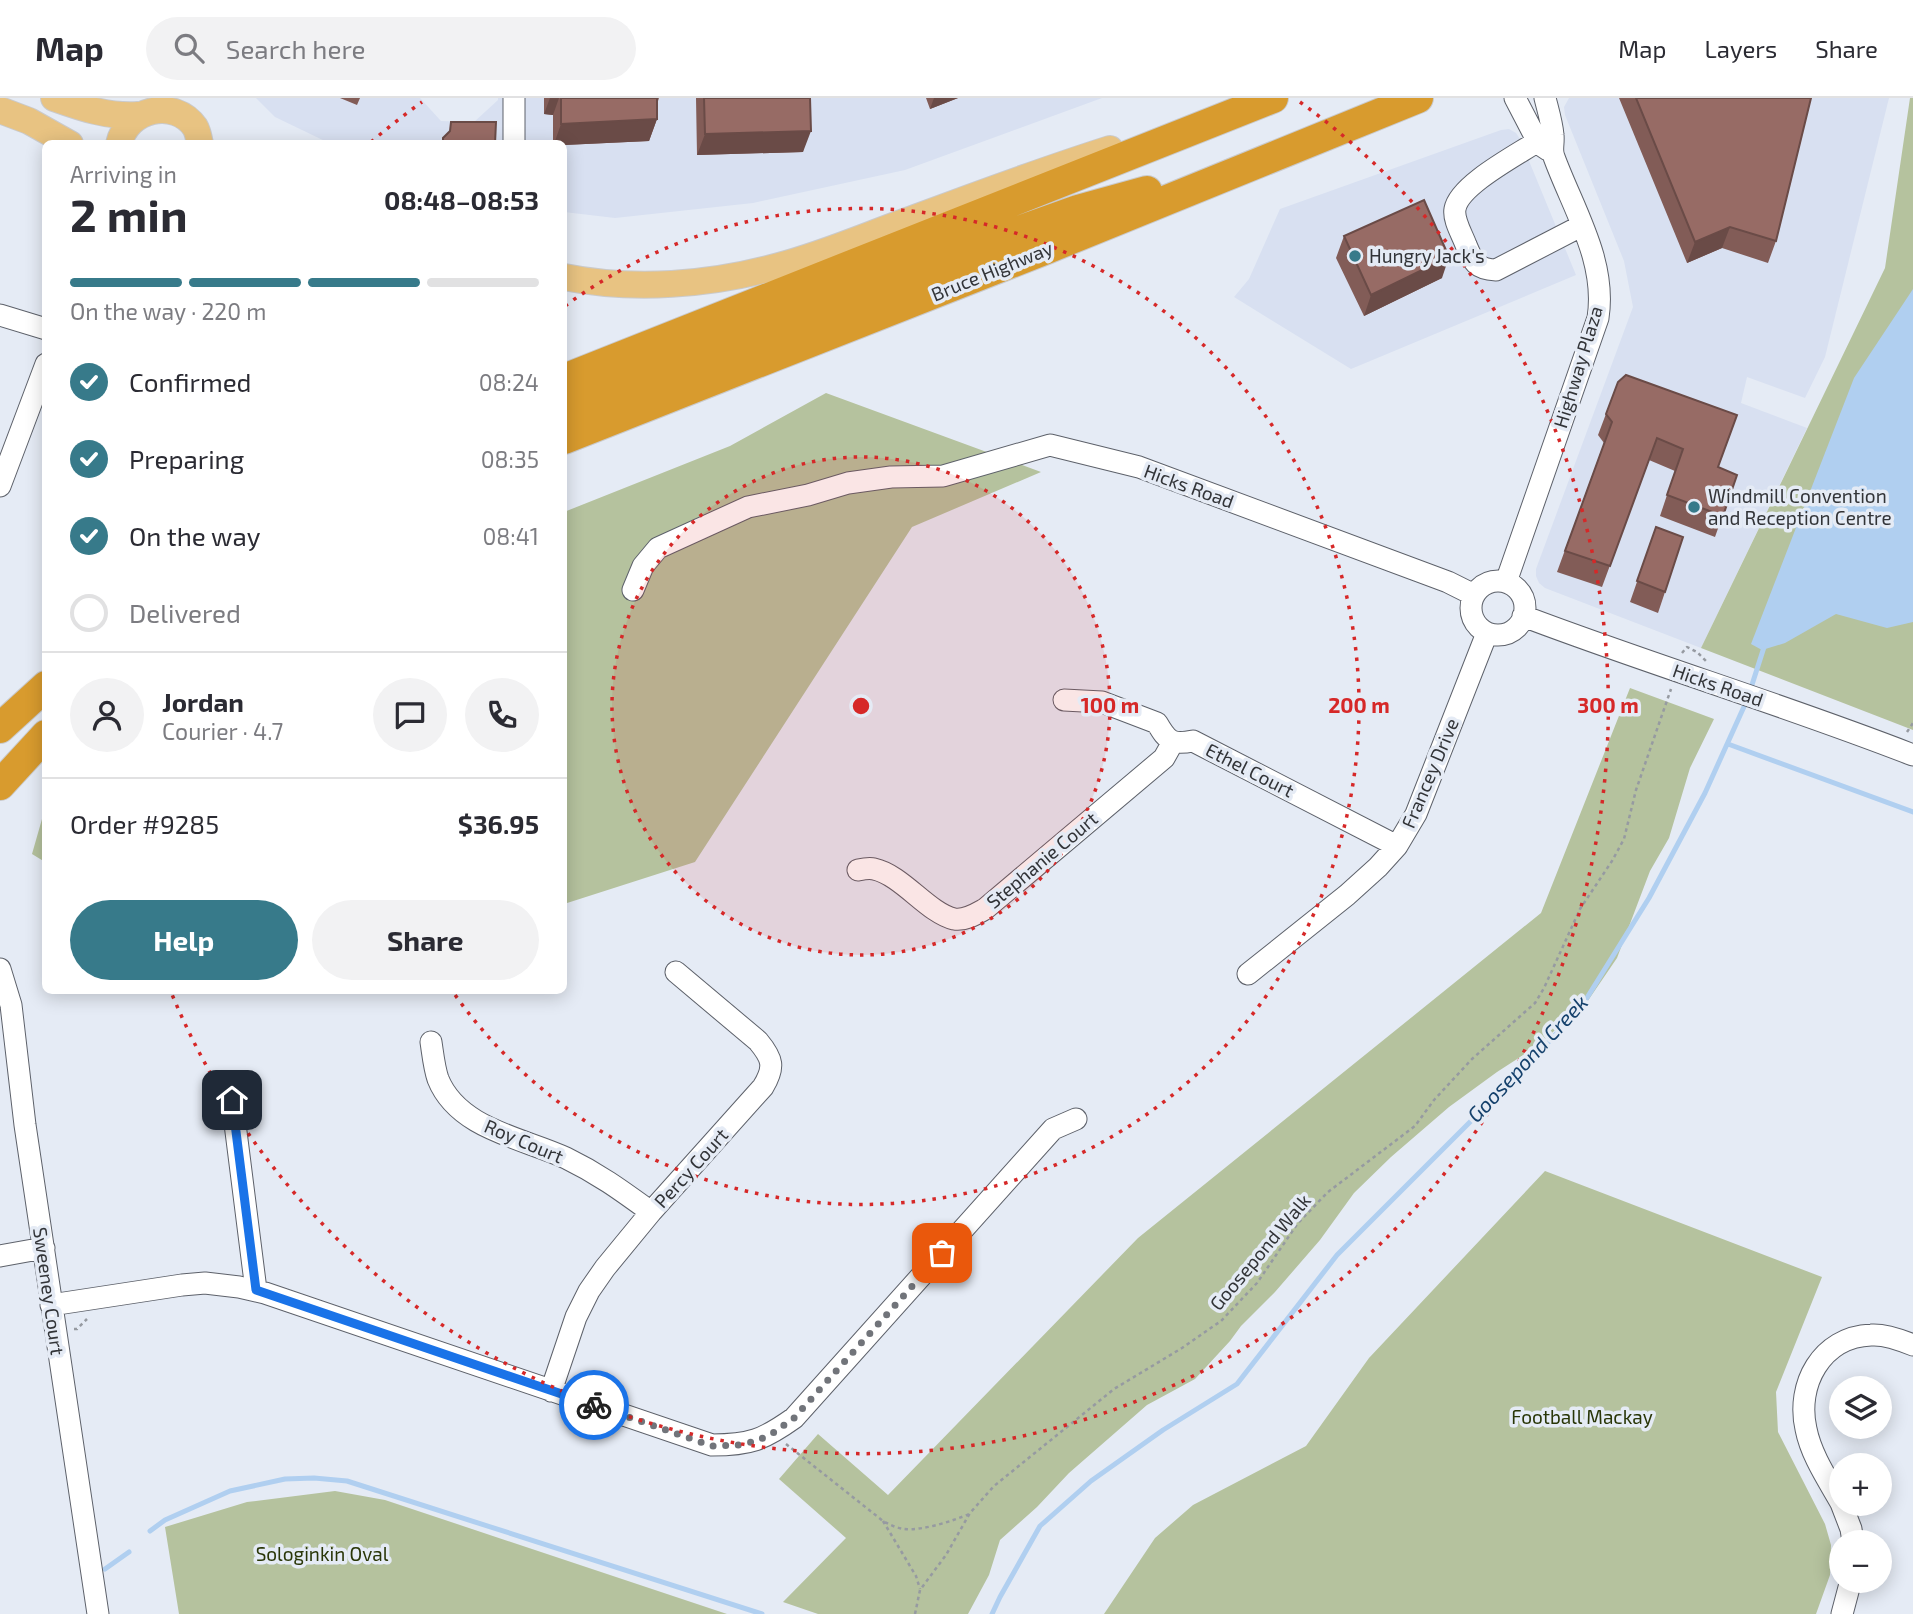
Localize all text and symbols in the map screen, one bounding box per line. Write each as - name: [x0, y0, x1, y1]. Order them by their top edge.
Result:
- search box: [146, 17, 636, 80]
- text: Map: [35, 28, 104, 68]
- icon: search: [170, 29, 208, 67]
- text: Search here: [226, 33, 365, 64]
- text: Map: [1618, 34, 1666, 63]
- text: Layers: [1704, 34, 1777, 63]
- text: Share: [1815, 34, 1878, 63]
- text: Arriving in: [70, 160, 177, 188]
- text: 08:48–08:53: [384, 184, 539, 215]
- text: 2 min: [70, 186, 188, 241]
- street label: Bruce Highway: [928, 236, 1056, 305]
- place label: Hungry Jack's: [1369, 244, 1485, 267]
- marker: Hungry Jack's: [1347, 248, 1363, 264]
- text: On the way · 220 m: [70, 297, 266, 325]
- street label: Highway Plaza: [1548, 303, 1607, 431]
- icon: check: [70, 363, 108, 401]
- text: Confirmed: [129, 366, 252, 397]
- text: 08:24: [479, 368, 539, 396]
- icon: check: [70, 440, 108, 478]
- text: Preparing: [129, 443, 244, 474]
- text: 08:35: [481, 445, 539, 473]
- street label: Hicks Road: [1141, 459, 1237, 512]
- place label: Windmill Convention and Reception Centre: [1708, 484, 1892, 529]
- marker: Windmill Convention and Reception Centre: [1686, 499, 1702, 515]
- icon: check: [70, 517, 108, 555]
- text: On the way: [129, 520, 260, 551]
- text: 08:41: [482, 522, 539, 550]
- text: Delivered: [129, 597, 241, 628]
- street label: Hicks Road: [1670, 658, 1766, 711]
- button: person: [70, 678, 144, 752]
- button: chat: [373, 678, 447, 752]
- button: phone: [465, 678, 539, 752]
- text: Jordan: [162, 686, 244, 717]
- text: 100 m: [1081, 692, 1139, 717]
- text: 200 m: [1328, 692, 1390, 717]
- text: 300 m: [1577, 692, 1639, 717]
- centre of rings: [849, 694, 873, 718]
- street label: Francey Drive: [1396, 714, 1463, 831]
- text: Courier · 4.7: [162, 717, 283, 745]
- street label: Ethel Court: [1202, 738, 1298, 802]
- street label: Stephanie Court: [981, 806, 1102, 913]
- text: Order #9285: [70, 808, 219, 839]
- text: $36.95: [458, 808, 539, 839]
- button: Help: [70, 900, 298, 980]
- button: Share: [312, 900, 539, 980]
- water label: Goosepond Creek: [1461, 989, 1592, 1127]
- pin: [202, 1070, 262, 1130]
- icon: home: [213, 1081, 251, 1119]
- street label: Roy Court: [481, 1114, 567, 1167]
- street label: Percy Court: [649, 1123, 732, 1212]
- street label: Goosepond Walk: [1204, 1189, 1315, 1314]
- pin: [912, 1223, 972, 1283]
- street label: Sweeney Court: [29, 1225, 70, 1356]
- icon: bag: [923, 1234, 961, 1272]
- courier: [559, 1370, 629, 1440]
- map controls: [1829, 1376, 1892, 1593]
- button: layers: [1829, 1376, 1892, 1439]
- icon: bike: [575, 1386, 613, 1424]
- park label: Football Mackay: [1511, 1405, 1653, 1428]
- button: +: [1829, 1453, 1892, 1516]
- button: −: [1829, 1530, 1892, 1593]
- park label: Sologinkin Oval: [256, 1542, 389, 1565]

